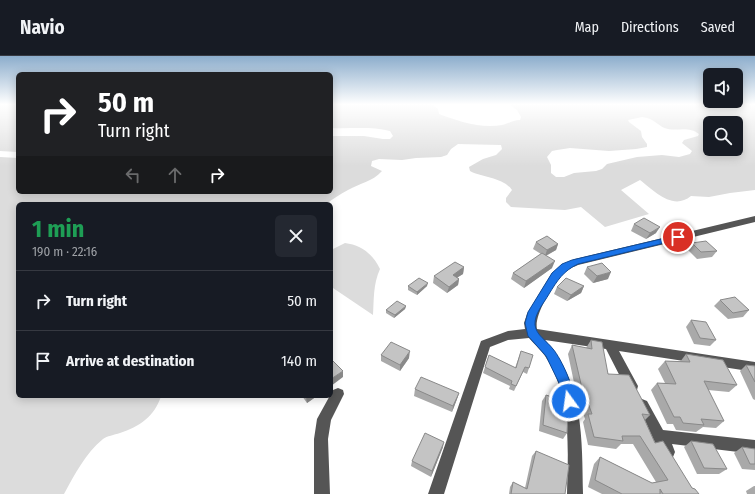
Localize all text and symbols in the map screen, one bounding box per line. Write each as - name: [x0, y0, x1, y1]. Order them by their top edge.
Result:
- text: Navio: [20, 16, 65, 39]
- text: Map: [575, 19, 599, 36]
- text: Directions: [621, 19, 679, 36]
- text: Saved: [701, 19, 735, 36]
- map controls: [703, 68, 743, 156]
- button: sound: [703, 68, 743, 108]
- text: 50 m: [98, 86, 154, 119]
- icon: right: [32, 88, 84, 140]
- button: search: [703, 116, 743, 156]
- text: Turn right: [98, 120, 170, 142]
- icon: left: [122, 164, 144, 186]
- icon: ahead: [164, 164, 186, 186]
- icon: right: [206, 164, 228, 186]
- text: 1 min: [32, 215, 84, 243]
- button: close: [275, 215, 317, 257]
- pin: [661, 220, 695, 254]
- icon: arrive: [667, 226, 689, 248]
- text: 190 m · 22:16: [32, 244, 97, 259]
- icon: right: [32, 290, 54, 312]
- text: Turn right: [66, 292, 127, 310]
- text: 50 m: [287, 292, 317, 310]
- icon: arrive: [32, 350, 54, 372]
- text: Arrive at destination: [66, 352, 194, 370]
- text: 140 m: [281, 352, 317, 370]
- position arrow: [548, 380, 590, 422]

